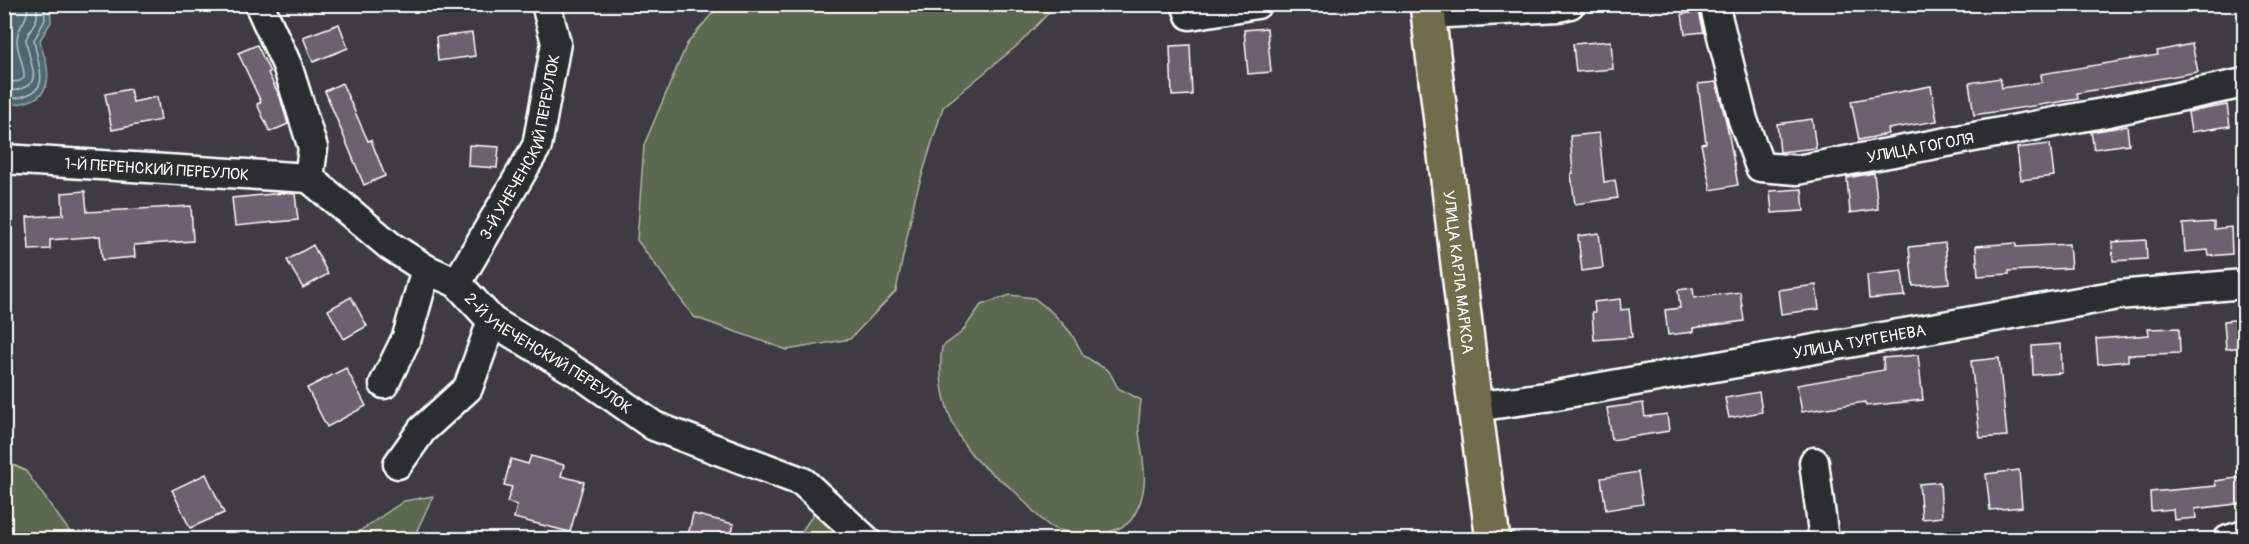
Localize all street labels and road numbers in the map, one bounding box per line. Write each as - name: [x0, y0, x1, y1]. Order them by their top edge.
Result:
- street label: 3-Й УНЕЧЕНСКИЙ ПЕРЕУЛОК: [476, 53, 565, 243]
- street label: УЛИЦА ГОГОЛЯ: [1865, 128, 1976, 168]
- street label: 1-Й ПЕРЕНСКИЙ ПЕРЕУЛОК: [64, 154, 250, 185]
- street label: УЛИЦА КАРЛА МАРКСА: [1438, 189, 1478, 355]
- street label: 2-Й УНЕЧЕНСКИЙ ПЕРЕУЛОК: [460, 289, 636, 418]
- street label: УЛИЦА ТУРГЕНЕВА: [1792, 320, 1927, 364]

